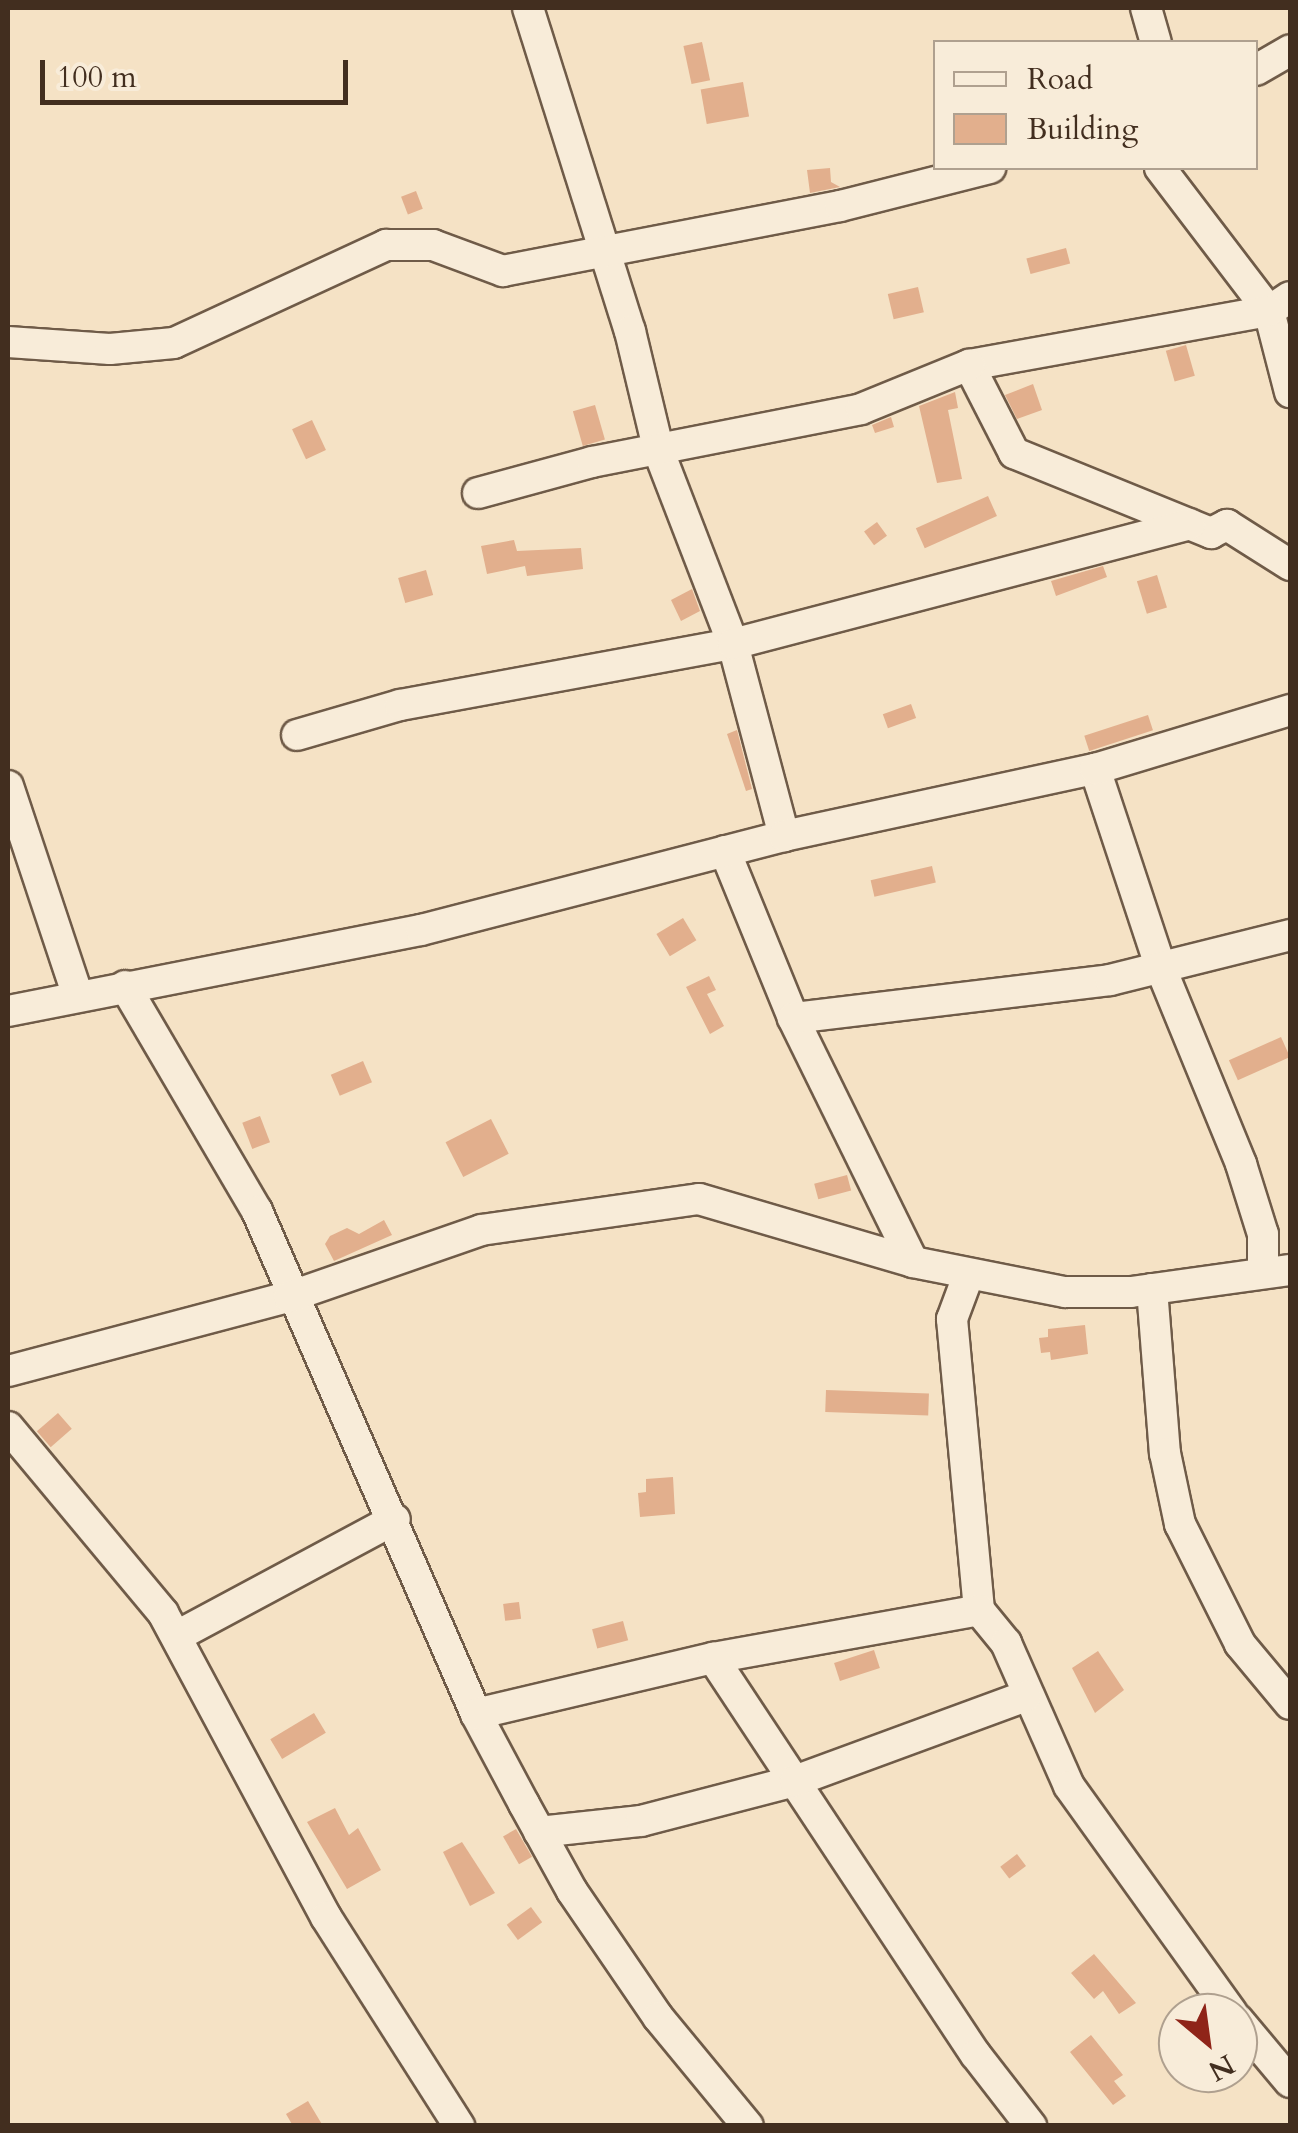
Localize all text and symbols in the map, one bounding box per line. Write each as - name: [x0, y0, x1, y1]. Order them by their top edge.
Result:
- scale bar: [45, 40, 352, 102]
- legend: [933, 40, 1258, 170]
- text: 100 m: [57, 57, 137, 98]
- text: Road: [1027, 59, 1093, 100]
- text: Building: [1027, 109, 1138, 150]
- north arrow: [1158, 1993, 1258, 2093]
- text: N: [1202, 2045, 1241, 2090]

